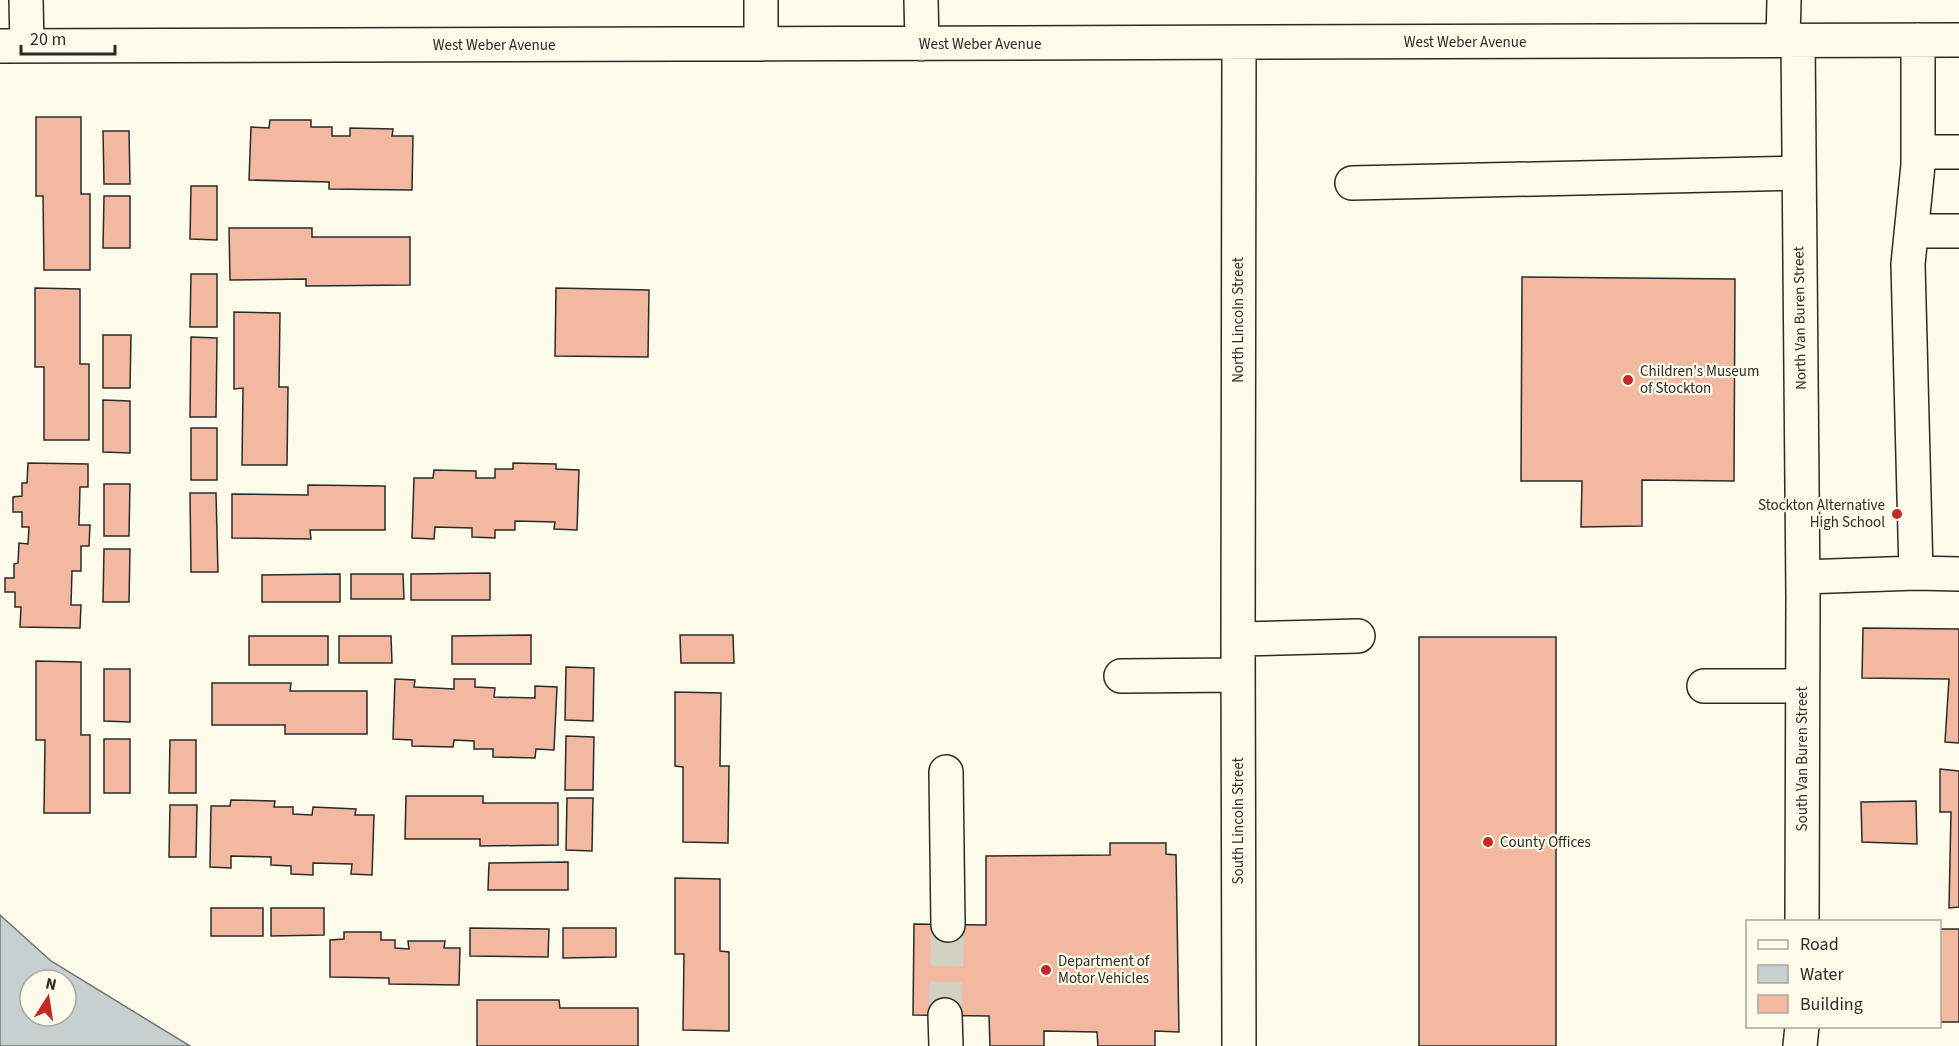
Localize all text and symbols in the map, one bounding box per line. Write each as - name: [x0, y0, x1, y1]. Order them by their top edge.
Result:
- scale bar: [21, 18, 116, 56]
- text: 20 m: [30, 27, 66, 52]
- street label: West Weber Avenue: [1404, 32, 1526, 53]
- street label: West Weber Avenue: [919, 34, 1041, 55]
- street label: West Weber Avenue: [433, 35, 555, 56]
- street label: North Van Buren Street: [1788, 246, 1812, 390]
- street label: North Lincoln Street: [1228, 257, 1249, 383]
- place label: Children's Museum of Stockton: [1640, 361, 1759, 399]
- marker: Children's Museum of Stockton: [1621, 373, 1635, 387]
- place label: Stockton Alternative High School: [1758, 495, 1885, 533]
- marker: Stockton Alternative High School: [1890, 507, 1904, 521]
- street label: South Van Buren Street: [1792, 687, 1813, 831]
- street label: South Lincoln Street: [1228, 758, 1249, 884]
- place label: County Offices: [1500, 832, 1591, 853]
- marker: County Offices: [1481, 835, 1495, 849]
- legend: [1746, 920, 1941, 1028]
- text: Road: [1800, 932, 1839, 957]
- place label: Department of Motor Vehicles: [1058, 951, 1150, 989]
- text: Water: [1800, 962, 1844, 987]
- marker: Department of Motor Vehicles: [1039, 963, 1053, 977]
- north arrow: [18, 968, 78, 1028]
- text: N: [43, 972, 58, 996]
- text: Building: [1800, 992, 1863, 1017]

